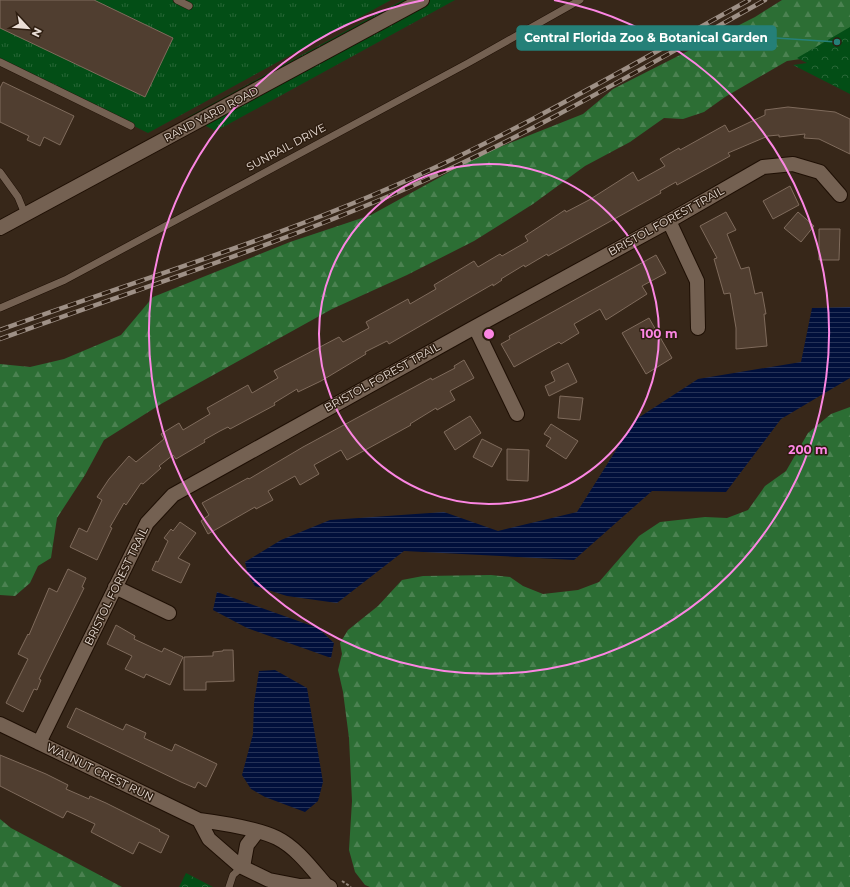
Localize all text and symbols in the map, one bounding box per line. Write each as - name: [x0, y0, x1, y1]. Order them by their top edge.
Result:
- north arrow: [8, 8, 48, 48]
- text: N: [29, 25, 45, 39]
- callout: Central Florida Zoo & Botanical Garden: [517, 26, 776, 50]
- text: Central Florida Zoo & Botanical Garden: [524, 30, 768, 45]
- street label: RAND YARD ROAD: [161, 83, 261, 145]
- street label: SUNRAIL DRIVE: [244, 120, 328, 174]
- street label: BRISTOL FOREST TRAIL: [606, 183, 727, 259]
- text: 100 m: [641, 326, 677, 341]
- centre of rings: [482, 327, 496, 341]
- street label: BRISTOL FOREST TRAIL: [322, 339, 443, 415]
- text: 200 m: [788, 442, 828, 457]
- street label: BRISTOL FOREST TRAIL: [81, 524, 151, 648]
- street label: WALNUT CREST RUN: [44, 740, 156, 804]

